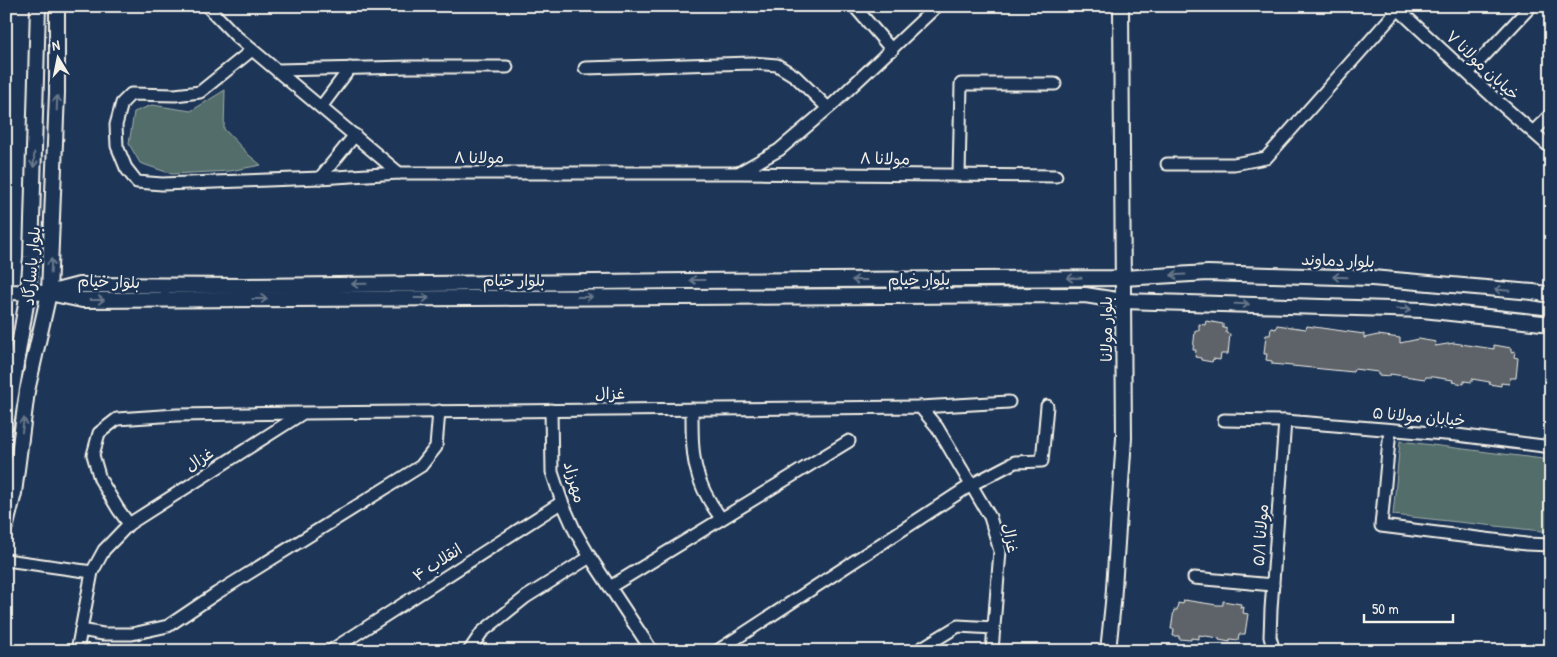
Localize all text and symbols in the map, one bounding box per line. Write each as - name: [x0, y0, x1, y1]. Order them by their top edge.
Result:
- street label: خیابان مولانا ۷: [1441, 25, 1525, 105]
- north arrow: [32, 32, 82, 82]
- text: N: [50, 35, 62, 55]
- one-way arrow: [52, 96, 62, 112]
- street label: مولانا ۸: [454, 146, 504, 168]
- street label: مولانا ۸: [860, 147, 910, 169]
- one-way arrow: [29, 152, 38, 168]
- street label: بلوار پاسارگاد: [17, 225, 45, 307]
- street label: بلوار دماوند: [1301, 248, 1375, 272]
- one-way arrow: [46, 258, 55, 274]
- street label: بلوار خیام: [888, 268, 950, 292]
- street label: بلوار خیام: [77, 269, 141, 295]
- street label: بلوار خیام: [483, 269, 545, 293]
- one-way arrow: [1170, 270, 1186, 280]
- one-way arrow: [1333, 272, 1349, 282]
- one-way arrow: [1066, 273, 1082, 283]
- one-way arrow: [689, 275, 705, 285]
- one-way arrow: [851, 275, 868, 285]
- one-way arrow: [351, 279, 368, 289]
- one-way arrow: [1495, 285, 1511, 294]
- one-way arrow: [576, 292, 592, 302]
- one-way arrow: [414, 293, 430, 303]
- one-way arrow: [251, 294, 267, 304]
- one-way arrow: [88, 295, 105, 305]
- street label: بلوار مولانا: [1095, 296, 1117, 362]
- one-way arrow: [1233, 299, 1249, 308]
- one-way arrow: [1396, 304, 1412, 314]
- street label: غزال: [595, 382, 625, 404]
- street label: خیابان مولانا ۵: [1372, 401, 1466, 431]
- one-way arrow: [18, 418, 28, 434]
- street label: غزال: [180, 442, 218, 476]
- street label: مهرزاد: [559, 459, 591, 505]
- street label: مولانا ۵/۱: [1247, 503, 1273, 567]
- street label: غزال: [998, 521, 1024, 555]
- street label: انقلاب ۴: [408, 538, 466, 586]
- scale bar: [1364, 592, 1453, 624]
- text: 50 m: [1372, 598, 1399, 619]

